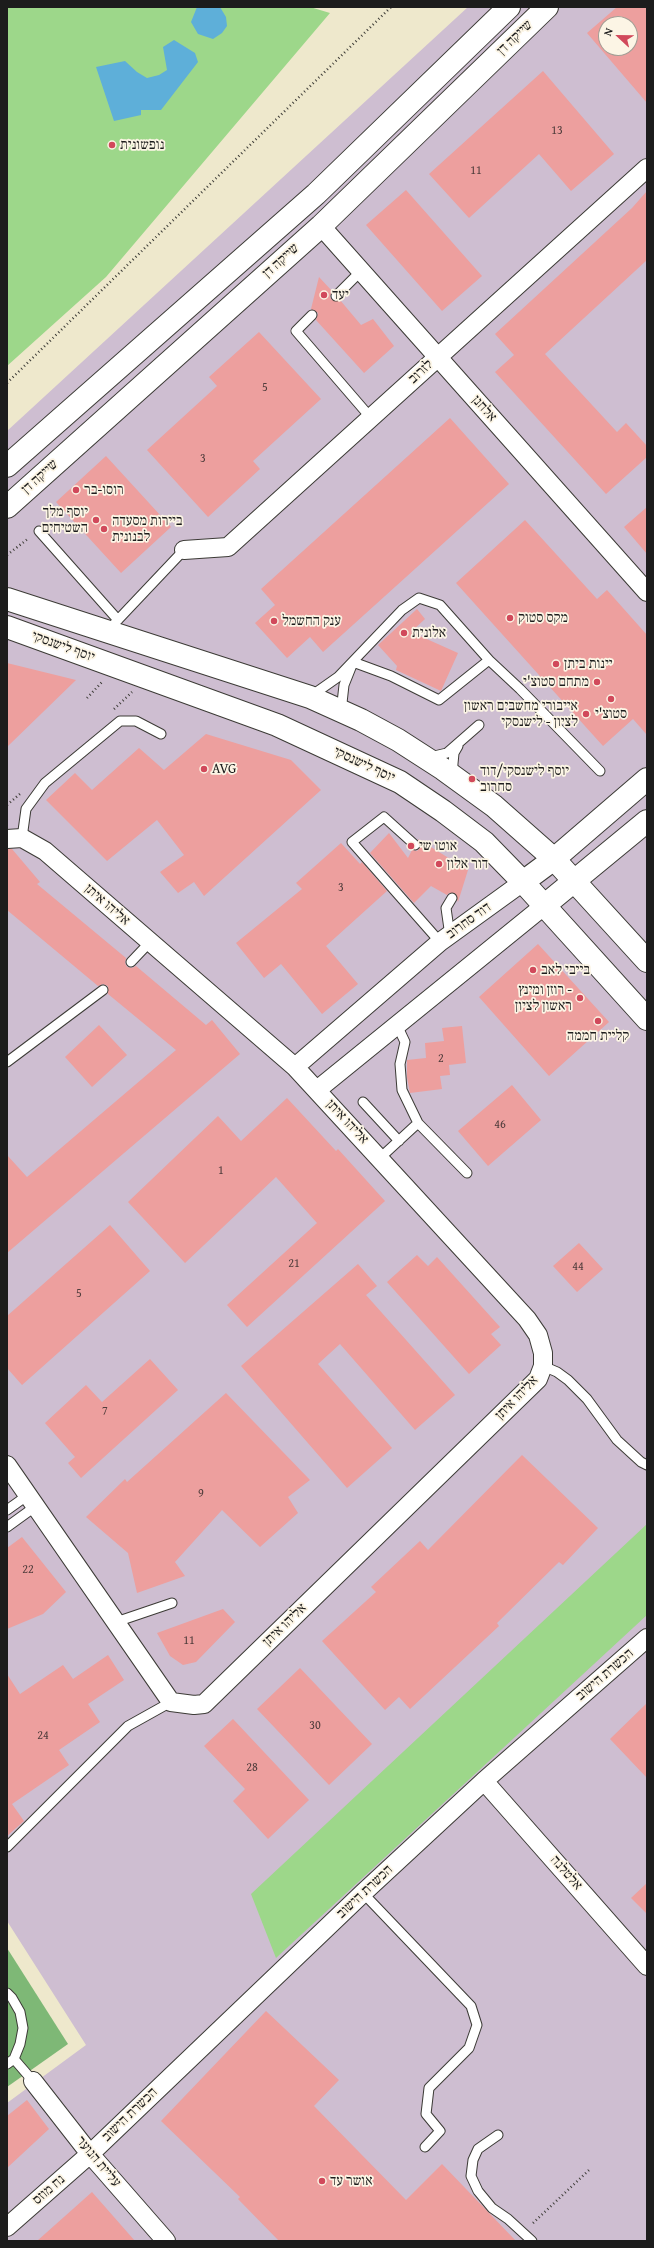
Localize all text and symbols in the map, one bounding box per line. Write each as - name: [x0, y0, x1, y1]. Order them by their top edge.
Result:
- north arrow: [598, 16, 638, 56]
- street label: שייקה דן: [494, 17, 536, 59]
- text: N: [599, 25, 617, 38]
- house number: 13: [551, 124, 563, 138]
- place label: נופשונית: [120, 137, 164, 153]
- marker: נופשונית: [107, 140, 117, 150]
- house number: 11: [470, 164, 482, 178]
- street label: שייקה דן: [259, 240, 303, 282]
- place label: יעד: [332, 287, 349, 303]
- marker: יעד: [319, 290, 329, 300]
- street label: לזרוב: [405, 356, 437, 388]
- house number: 5: [262, 381, 268, 395]
- street label: אלחנן: [468, 392, 500, 426]
- house number: 3: [200, 452, 206, 466]
- street label: שייקה דן: [18, 456, 62, 498]
- place label: רוסו-בר: [84, 482, 124, 498]
- marker: רוסו-בר: [71, 485, 81, 495]
- place label: יוסף מלך השטיחים: [42, 504, 88, 536]
- place label: ביירות מסעדה לבנונית: [112, 513, 183, 546]
- marker: יוסף מלך השטיחים: [91, 515, 101, 525]
- marker: ביירות מסעדה לבנונית: [99, 524, 109, 534]
- place label: מקס סטוק: [518, 610, 568, 626]
- place label: ענק החשמל: [282, 613, 341, 629]
- marker: מקס סטוק: [505, 613, 515, 623]
- marker: ענק החשמל: [269, 616, 279, 626]
- place label: אלונית: [412, 625, 446, 641]
- street label: יוסף לישנסקי: [29, 628, 97, 666]
- marker: אלונית: [399, 628, 409, 638]
- place label: יינות ביתן: [564, 656, 613, 672]
- marker: יינות ביתן: [551, 659, 561, 669]
- place label: מתחם סטוצ'י: [523, 674, 589, 690]
- marker: מתחם סטוצ'י: [592, 677, 602, 687]
- marker: סטוצ'י: [606, 694, 616, 704]
- place label: אייבורי מחשבים ראשון לציון - לישנסקי: [464, 698, 578, 730]
- place label: סטוצ'י: [595, 706, 627, 722]
- marker: אייבורי מחשבים ראשון לציון - לישנסקי: [581, 709, 591, 719]
- street label: יוסף לישנסקי: [331, 743, 397, 787]
- place label: AVG: [212, 761, 236, 777]
- place label: יוסף לישנסקי/דוד סחרוב: [480, 763, 569, 796]
- marker: AVG: [199, 764, 209, 774]
- marker: יוסף לישנסקי/דוד סחרוב: [467, 774, 477, 784]
- place label: אוטו שי: [419, 838, 457, 854]
- marker: אוטו שי: [406, 841, 416, 851]
- place label: דור אלון: [447, 856, 488, 872]
- marker: דור אלון: [434, 859, 444, 869]
- street label: אליהו איתן: [81, 881, 133, 929]
- house number: 3: [338, 881, 344, 895]
- street label: דוד סחרוב: [443, 899, 495, 943]
- place label: בייבי לאב: [541, 962, 590, 978]
- marker: בייבי לאב: [528, 965, 538, 975]
- place label: רוזן ומינץ - ראשון לציון: [515, 982, 572, 1014]
- marker: רוזן ומינץ - ראשון לציון: [575, 993, 585, 1003]
- marker: קליית חממה: [593, 1016, 603, 1026]
- place label: קליית חממה: [567, 1028, 629, 1044]
- house number: 2: [438, 1052, 444, 1066]
- street label: אליהו איתן: [322, 1096, 372, 1148]
- house number: 46: [494, 1118, 506, 1132]
- house number: 1: [218, 1164, 224, 1178]
- house number: 21: [288, 1257, 300, 1271]
- house number: 44: [572, 1260, 584, 1274]
- house number: 5: [76, 1287, 82, 1301]
- street label: אליהו איתן: [492, 1373, 542, 1423]
- house number: 7: [102, 1405, 108, 1419]
- house number: 9: [198, 1487, 204, 1501]
- house number: 22: [22, 1563, 34, 1577]
- street label: אליהו איתן: [260, 1600, 310, 1650]
- house number: 11: [183, 1634, 195, 1648]
- street label: הכשרת הישוב: [573, 1645, 637, 1705]
- house number: 30: [309, 1719, 321, 1733]
- house number: 24: [37, 1729, 49, 1743]
- house number: 28: [246, 1761, 258, 1775]
- street label: אלטלנה: [546, 1852, 586, 1894]
- street label: הכשרת הישוב: [333, 1862, 397, 1922]
- street label: הכשרת הישוב: [99, 2084, 161, 2146]
- street label: עליית הנוער: [72, 2133, 124, 2191]
- street label: נח מוזס: [29, 2171, 69, 2209]
- place label: אושר עד: [330, 2173, 373, 2189]
- marker: אושר עד: [317, 2176, 327, 2186]

